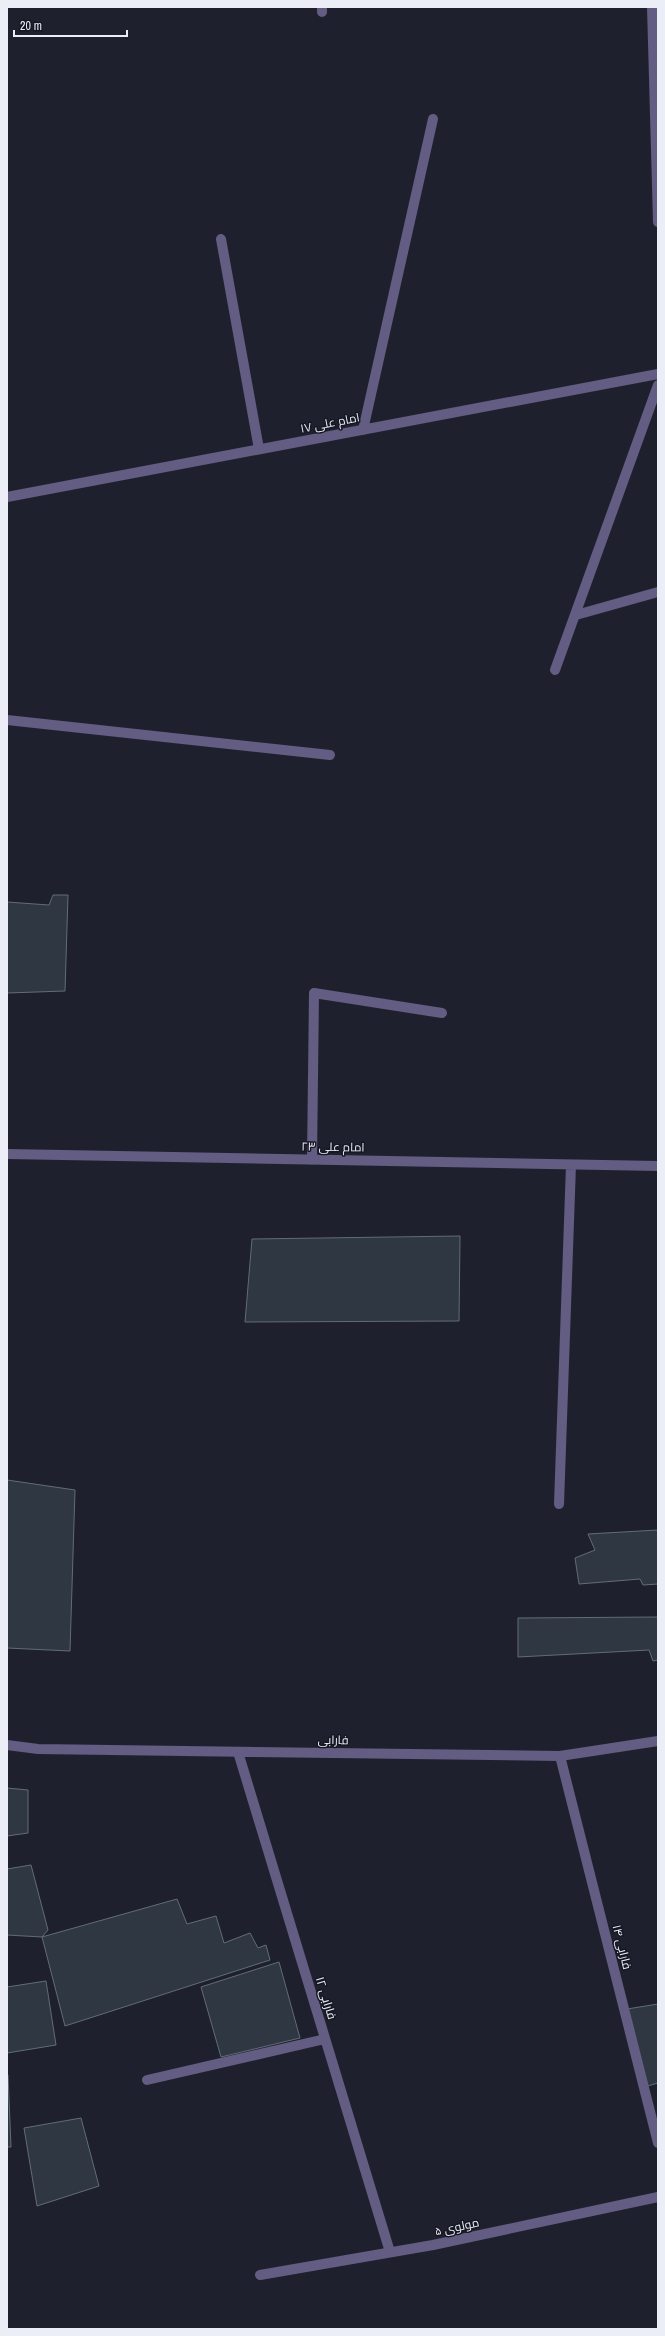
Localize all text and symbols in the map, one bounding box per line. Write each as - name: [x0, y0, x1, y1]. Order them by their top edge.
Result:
- scale bar: [14, 12, 127, 38]
- text: 20 m: [20, 18, 42, 34]
- street label: امام علی ۱۷: [299, 409, 361, 437]
- street label: امام علی ۲۳: [301, 1138, 365, 1156]
- street label: فارابی: [317, 1732, 349, 1748]
- street label: فارابی ۱۴: [609, 1923, 635, 1971]
- street label: فارابی ۱۲: [312, 1975, 340, 2021]
- street label: مولوی ۵: [433, 2215, 481, 2239]

